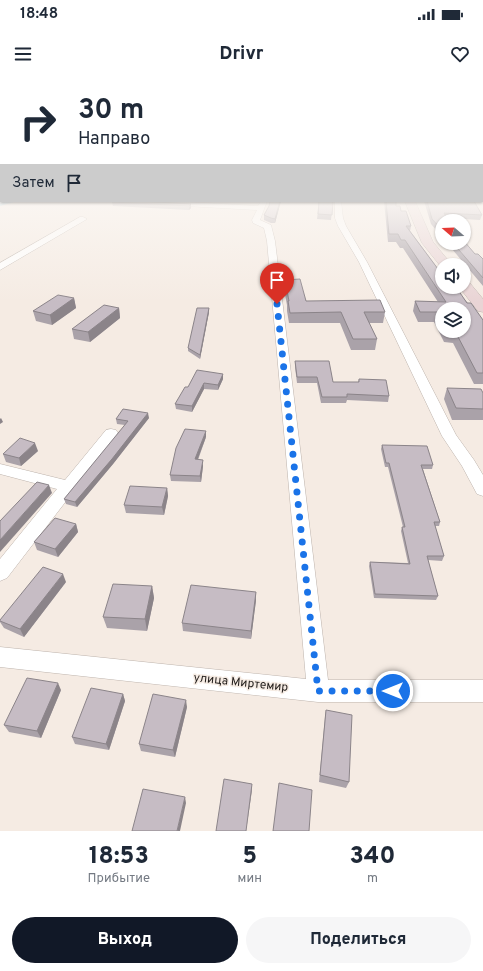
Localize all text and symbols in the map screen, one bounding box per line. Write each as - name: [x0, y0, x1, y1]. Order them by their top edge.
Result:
- text: 18:48: [20, 5, 58, 24]
- icon: menu: [12, 43, 34, 65]
- text: Drivr: [220, 43, 263, 66]
- icon: heart: [449, 43, 471, 65]
- text: 30 m: [78, 93, 144, 129]
- icon: right: [12, 96, 64, 148]
- text: Направо: [78, 128, 150, 151]
- icon: arrive: [63, 172, 85, 194]
- text: Затем: [12, 174, 55, 193]
- north arrow: [435, 214, 471, 250]
- map controls: [435, 214, 471, 338]
- button: sound: [435, 258, 471, 294]
- pin: [260, 263, 294, 304]
- icon: arrive: [266, 269, 288, 291]
- button: layers: [435, 302, 471, 338]
- street label: улица Миртемир: [193, 670, 289, 696]
- position arrow: [372, 670, 414, 712]
- text: 18:53: [89, 842, 149, 872]
- text: 5: [242, 842, 257, 872]
- text: 340: [349, 842, 395, 872]
- text: Прибытие: [88, 871, 150, 887]
- text: мин: [238, 871, 262, 887]
- text: m: [367, 871, 378, 887]
- button: Выход: [12, 917, 238, 963]
- button: Поделиться: [246, 917, 471, 963]

